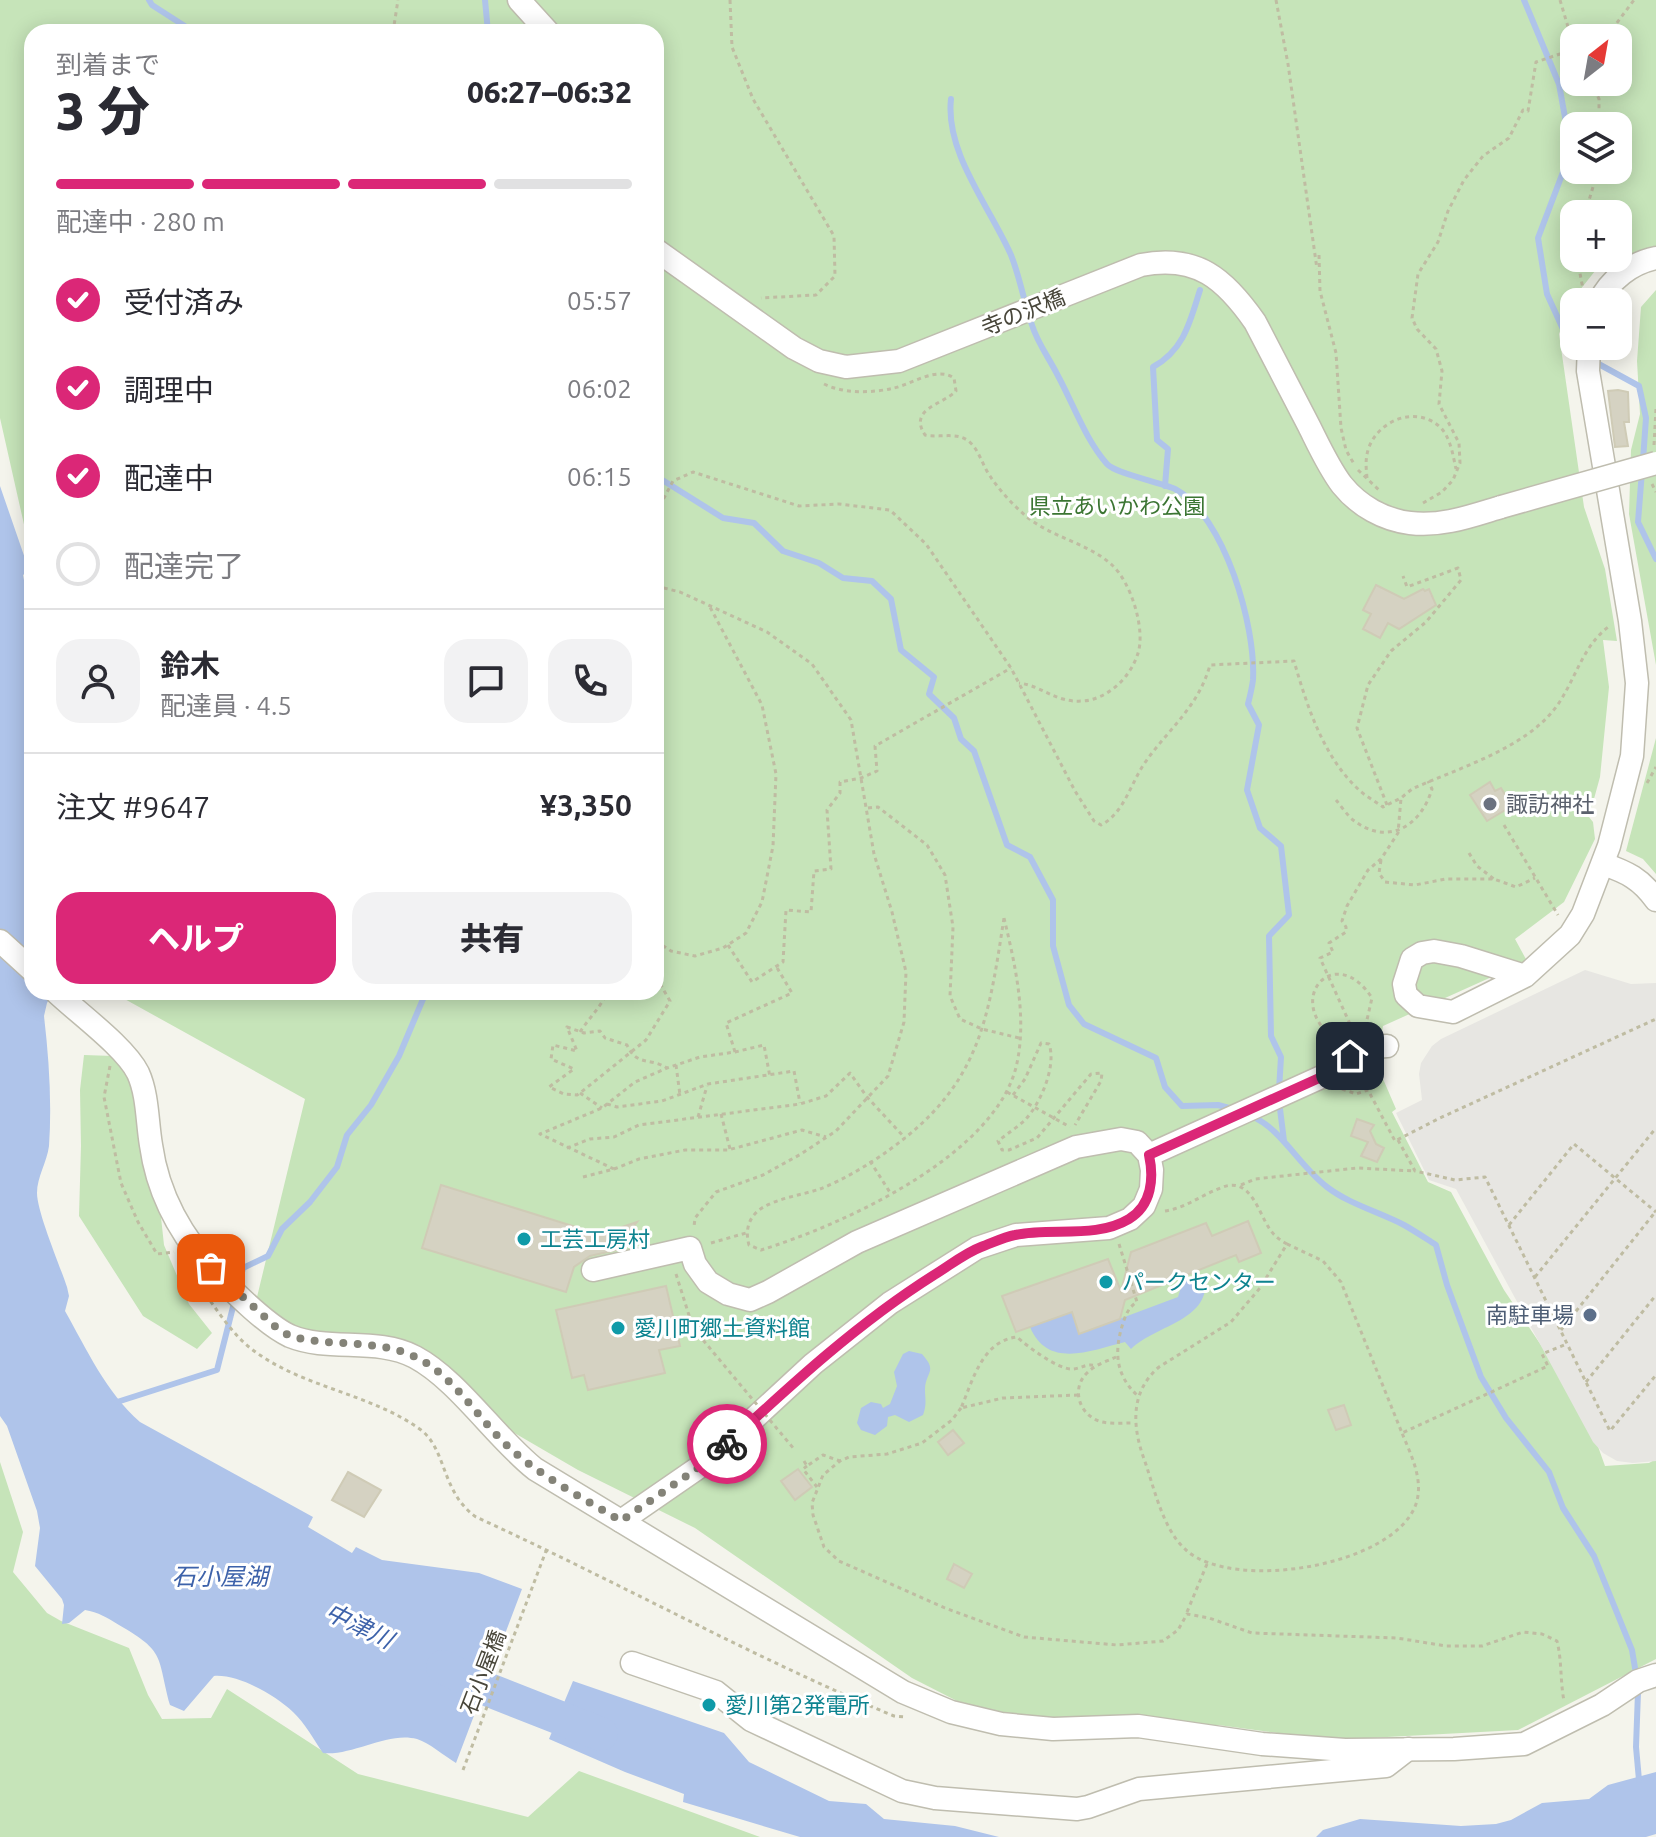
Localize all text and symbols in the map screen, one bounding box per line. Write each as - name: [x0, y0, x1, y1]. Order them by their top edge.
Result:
- north arrow: [1560, 24, 1632, 96]
- map controls: [1560, 24, 1632, 360]
- text: 到着まで: [56, 50, 160, 79]
- text: 06:27–06:32: [467, 75, 632, 109]
- text: 3 分: [56, 82, 150, 140]
- button: layers: [1560, 112, 1632, 184]
- button: +: [1560, 200, 1632, 272]
- text: 配達中 · 280 m: [56, 207, 225, 236]
- icon: check: [56, 278, 100, 322]
- street label: 寺の沢橋: [977, 283, 1068, 340]
- text: 受付済み: [124, 285, 244, 319]
- text: 05:57: [567, 286, 632, 315]
- button: −: [1560, 288, 1632, 360]
- icon: check: [56, 366, 100, 410]
- text: 調理中: [124, 373, 214, 407]
- text: 06:02: [567, 374, 632, 403]
- icon: check: [56, 454, 100, 498]
- text: 配達中: [124, 461, 214, 495]
- text: 06:15: [567, 462, 632, 491]
- park label: 県立あいかわ公園: [1029, 493, 1205, 518]
- text: 配達完了: [124, 549, 244, 583]
- button: person: [56, 639, 140, 723]
- button: chat: [444, 639, 528, 723]
- button: phone: [548, 639, 632, 723]
- text: 鈴木: [160, 648, 220, 682]
- text: 配達員 · 4.5: [160, 691, 292, 720]
- text: ¥3,350: [540, 788, 632, 822]
- text: 注文 #9647: [56, 790, 210, 824]
- place label: 諏訪神社: [1506, 791, 1594, 816]
- marker: 諏訪神社: [1481, 795, 1499, 813]
- button: ヘルプ: [56, 892, 336, 984]
- button: 共有: [352, 892, 632, 984]
- pin: [1316, 1022, 1384, 1090]
- icon: home: [1328, 1034, 1372, 1078]
- place label: 工芸工房村: [540, 1226, 650, 1251]
- marker: 工芸工房村: [515, 1230, 533, 1248]
- pin: [177, 1234, 245, 1302]
- icon: bag: [189, 1246, 233, 1290]
- place label: パークセンター: [1122, 1269, 1276, 1294]
- marker: パークセンター: [1097, 1273, 1115, 1291]
- place label: 南駐車場: [1486, 1302, 1574, 1327]
- marker: 南駐車場: [1581, 1306, 1599, 1324]
- place label: 愛川町郷土資料館: [634, 1315, 810, 1340]
- marker: 愛川町郷土資料館: [609, 1319, 627, 1337]
- courier: [687, 1404, 767, 1484]
- icon: bike: [705, 1422, 749, 1466]
- water label: 石小屋湖: [172, 1563, 272, 1590]
- water label: 中津川: [321, 1598, 400, 1655]
- street label: 石小屋橋: [455, 1626, 510, 1717]
- place label: 愛川第2発電所: [725, 1692, 869, 1717]
- marker: 愛川第2発電所: [700, 1696, 718, 1714]

